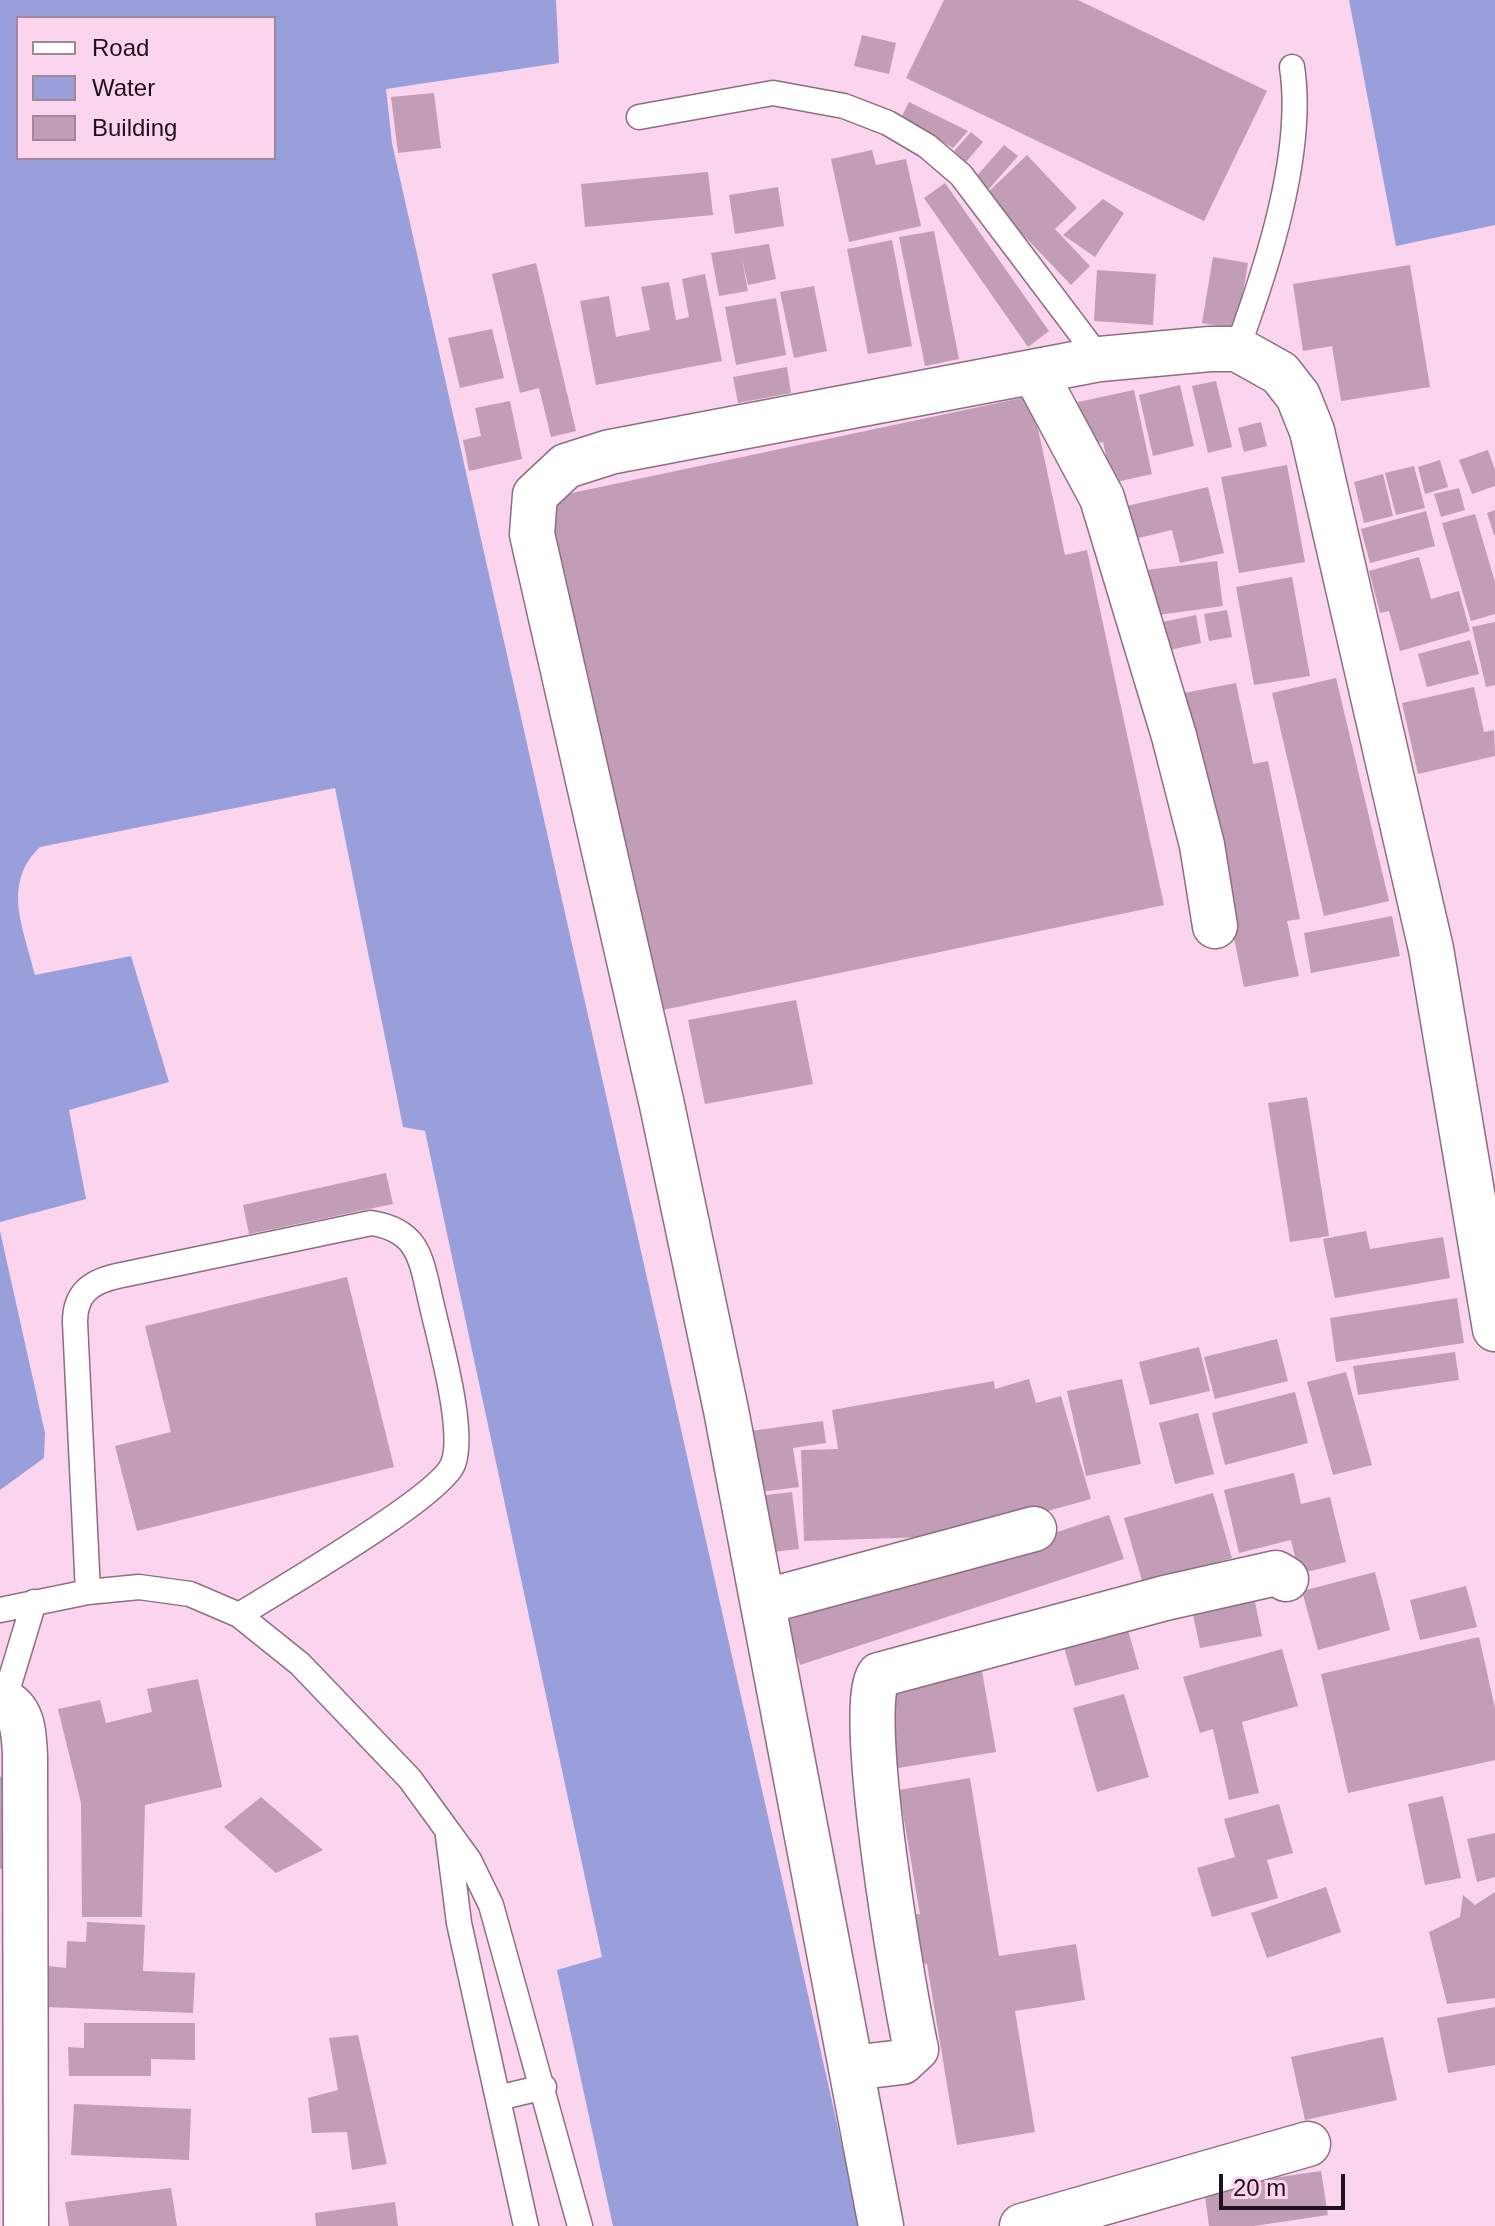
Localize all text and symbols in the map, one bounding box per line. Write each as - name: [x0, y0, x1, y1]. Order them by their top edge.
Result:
- legend: [16, 16, 276, 160]
- text: Road: [92, 34, 149, 61]
- text: Water: [92, 74, 155, 101]
- text: Building: [92, 114, 177, 141]
- scale bar: [1223, 2158, 1349, 2208]
- text: 20 m: [1233, 2174, 1286, 2201]

